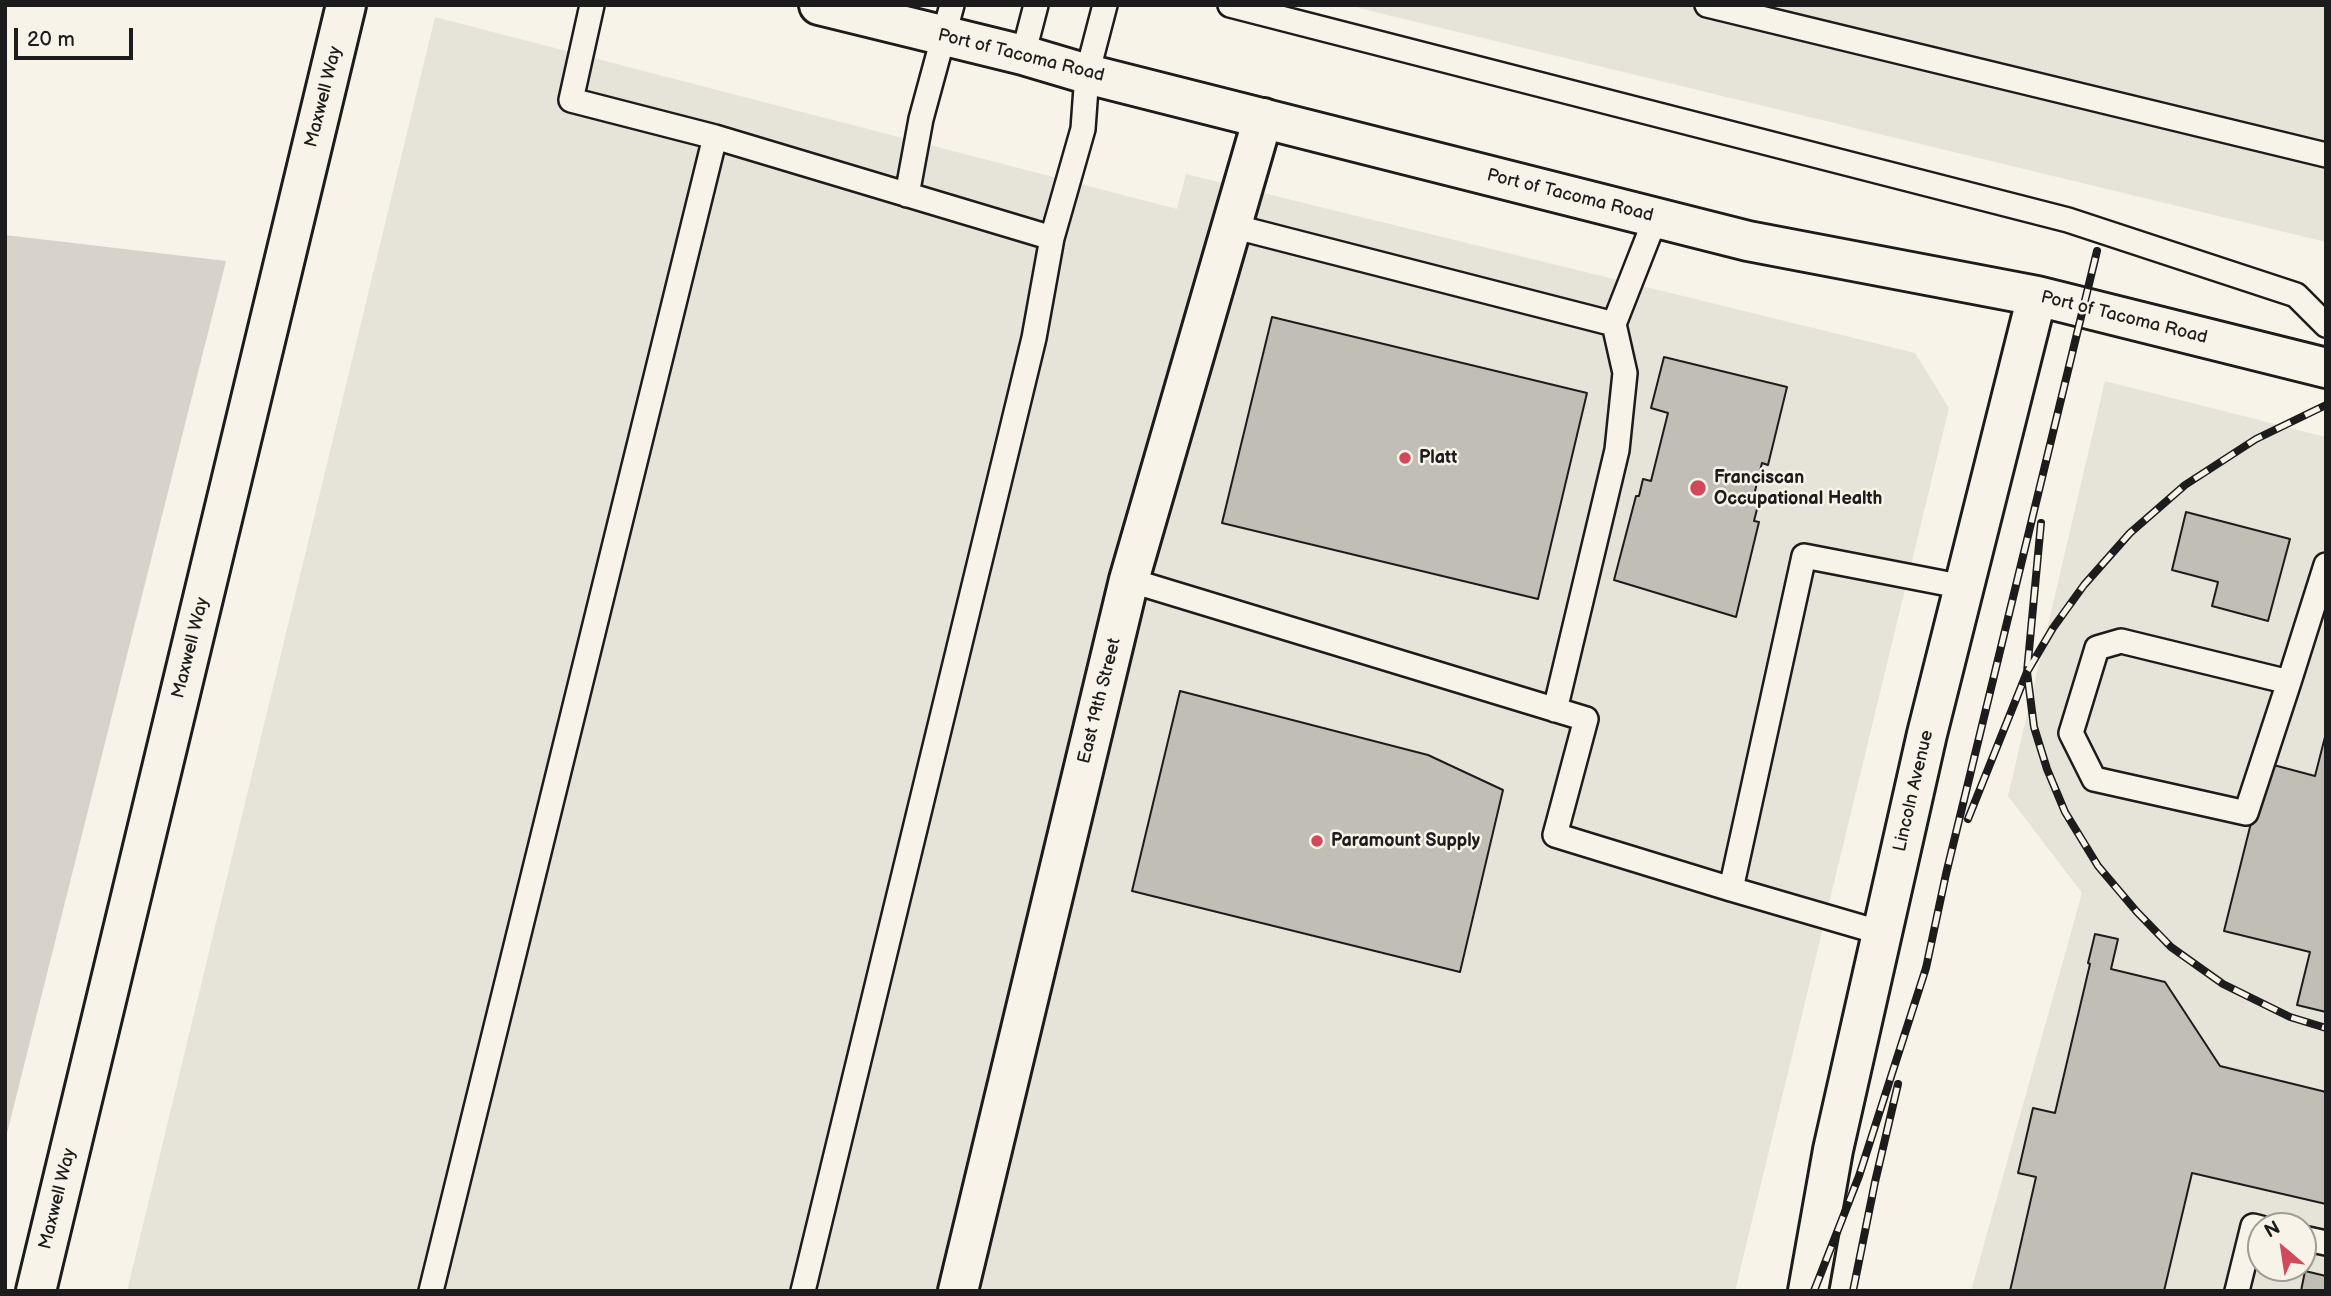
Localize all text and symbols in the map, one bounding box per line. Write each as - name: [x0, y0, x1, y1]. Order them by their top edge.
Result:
- scale bar: [18, 14, 136, 58]
- street label: Port of Tacoma Road: [935, 25, 1107, 87]
- text: 20 m: [27, 27, 75, 52]
- street label: Maxwell Way: [301, 44, 347, 150]
- street label: Port of Tacoma Road: [1484, 165, 1656, 227]
- street label: Port of Tacoma Road: [2038, 287, 2210, 349]
- place label: Platt: [1419, 447, 1457, 469]
- marker: Platt: [1397, 450, 1413, 466]
- place label: Franciscan Occupational Health: [1714, 467, 1882, 510]
- marker: Franciscan Occupational Health: [1688, 478, 1708, 498]
- street label: Maxwell Way: [168, 595, 214, 701]
- street label: East 19th Street: [1074, 636, 1126, 766]
- street label: Lincoln Avenue: [1890, 728, 1938, 854]
- place label: Paramount Supply: [1331, 830, 1480, 852]
- marker: Paramount Supply: [1309, 833, 1325, 849]
- street label: Maxwell Way: [35, 1146, 81, 1252]
- north arrow: [2247, 1212, 2317, 1282]
- text: N: [2261, 1216, 2284, 1243]

